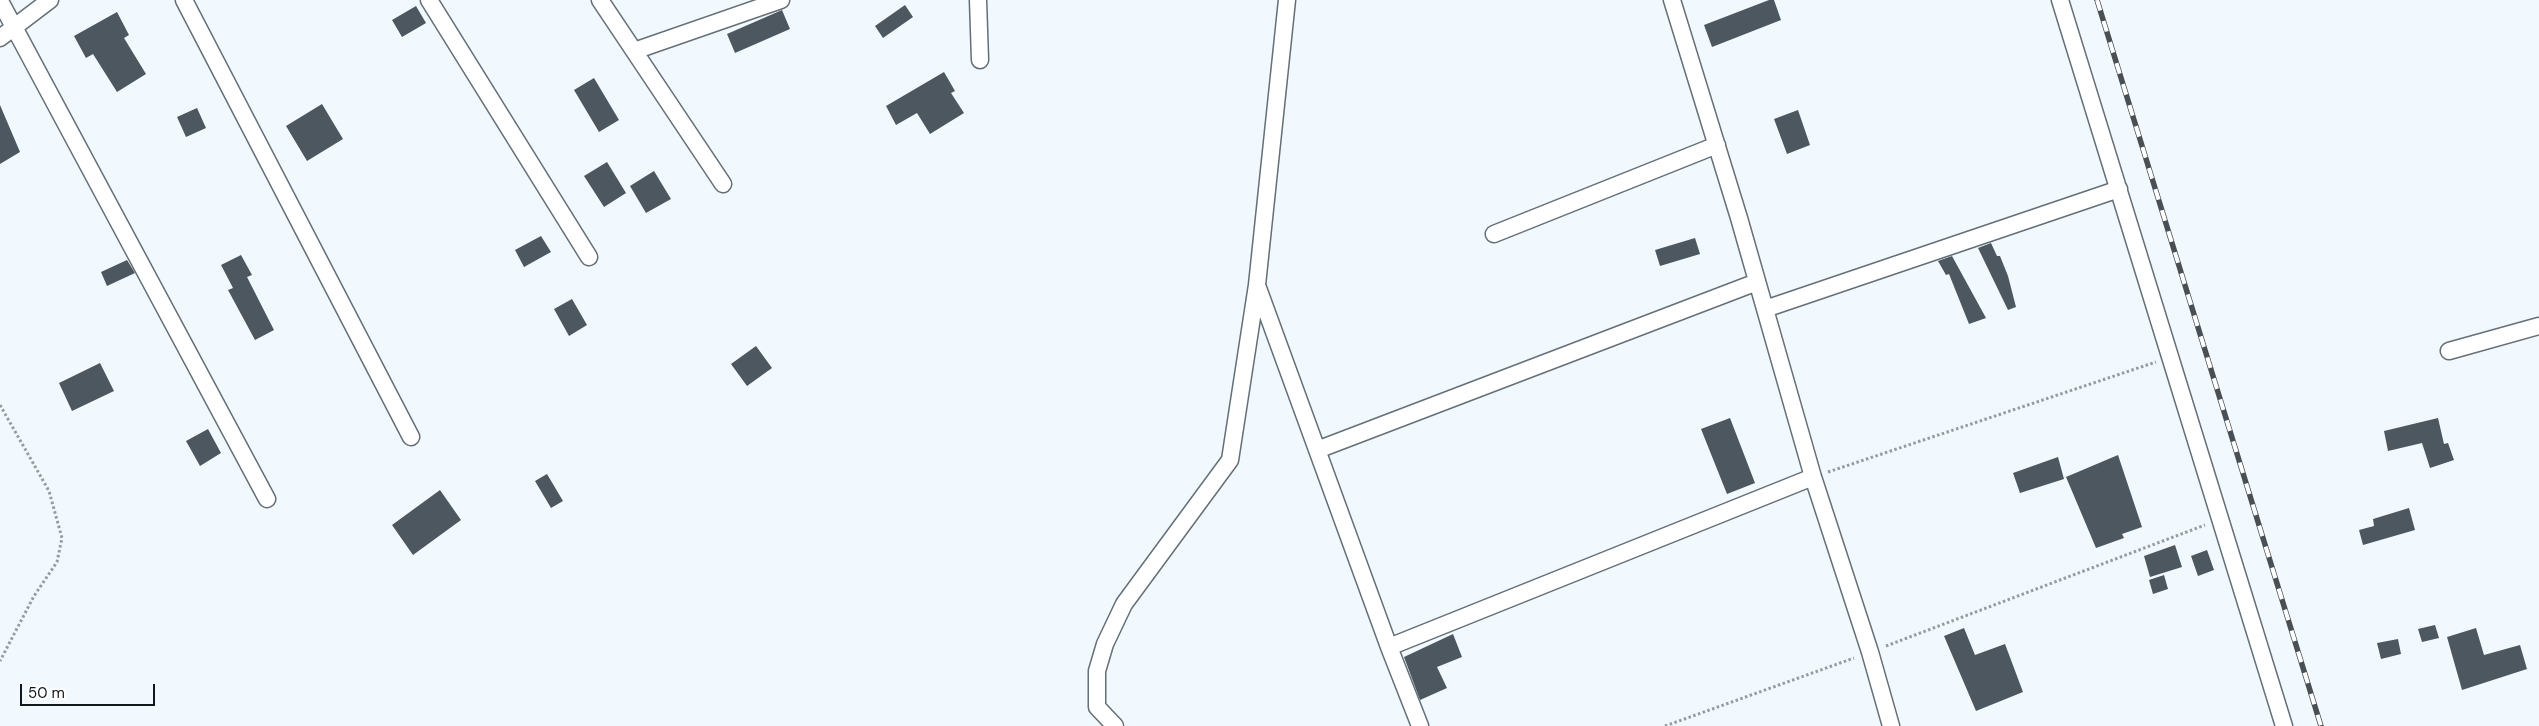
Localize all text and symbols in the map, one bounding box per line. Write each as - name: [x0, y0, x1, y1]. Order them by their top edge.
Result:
- scale bar: [22, 674, 158, 706]
- text: 50 m: [28, 683, 65, 703]

